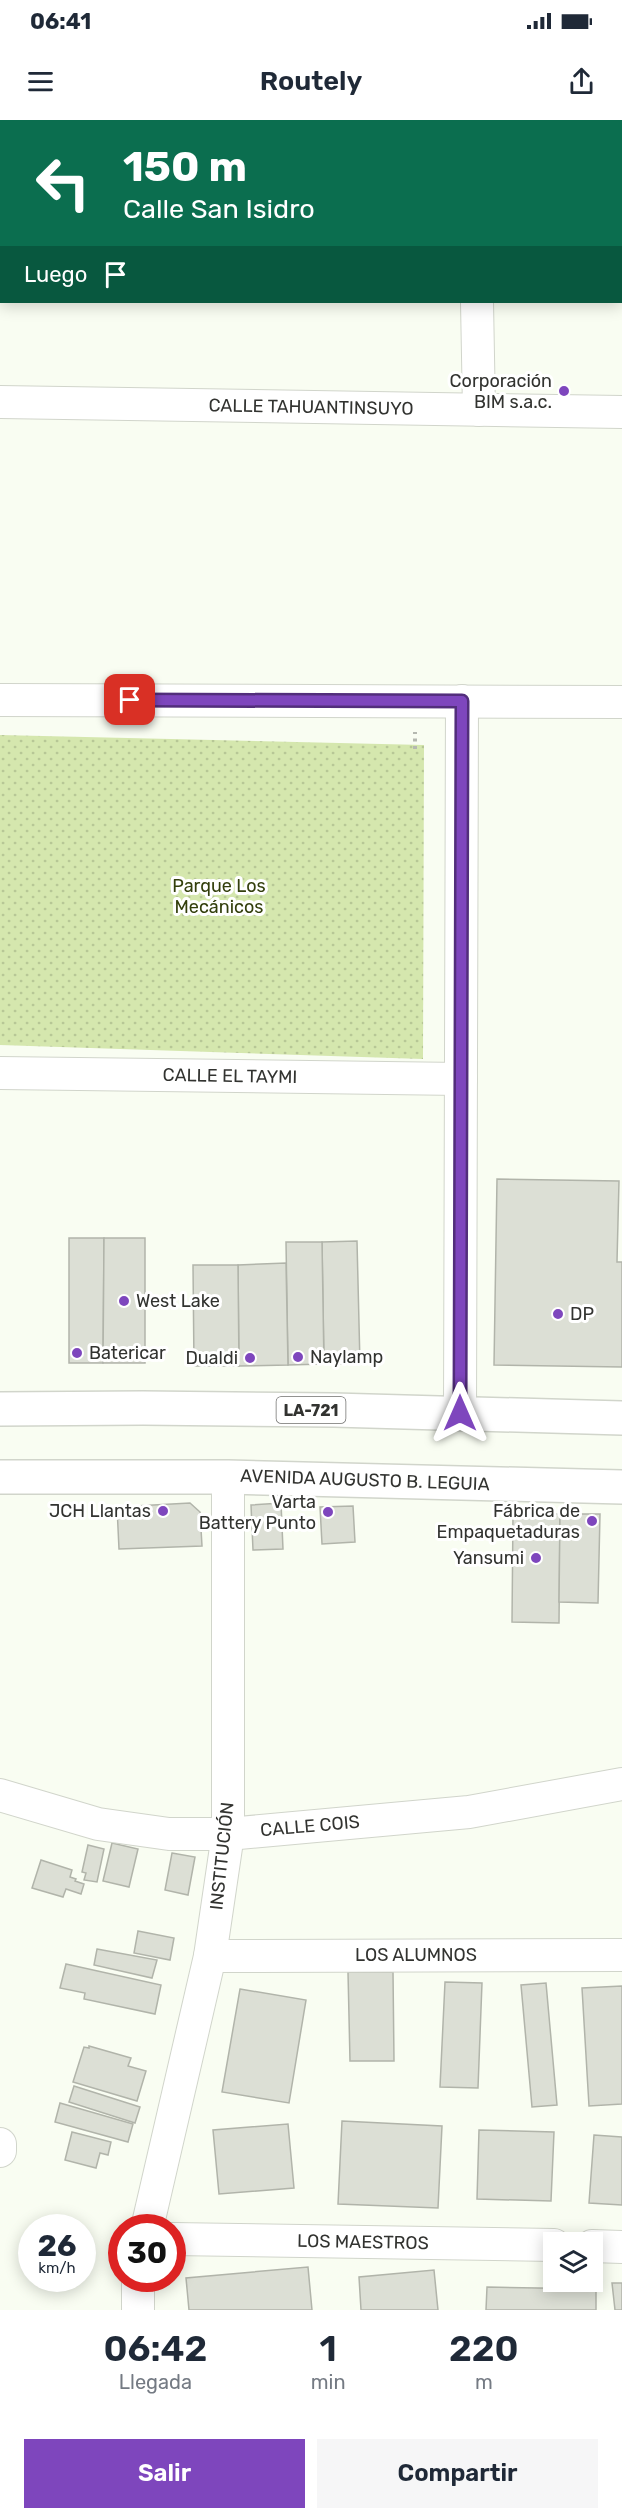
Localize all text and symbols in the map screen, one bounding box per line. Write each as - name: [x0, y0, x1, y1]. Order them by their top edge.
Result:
- text: 06:41: [30, 8, 91, 35]
- icon: menu: [24, 65, 57, 98]
- text: Routely: [260, 65, 362, 97]
- icon: share: [565, 65, 598, 98]
- text: 150 m: [123, 142, 247, 192]
- icon: left: [24, 144, 102, 222]
- text: Calle San Isidro: [123, 193, 315, 225]
- icon: arrive: [99, 258, 132, 291]
- text: Luego: [24, 261, 87, 288]
- place label: Corporación BIM s.a.c.: [450, 370, 552, 413]
- marker: Corporación BIM s.a.c.: [557, 384, 571, 398]
- street label: CALLE TAHUANTINSUYO: [208, 394, 414, 420]
- pin: [104, 674, 155, 725]
- icon: arrive: [113, 683, 146, 716]
- park label: Parque Los Mecánicos: [172, 875, 266, 918]
- street label: CALLE EL TAYMI: [162, 1064, 298, 1088]
- place label: West Lake: [136, 1290, 220, 1312]
- marker: West Lake: [117, 1294, 131, 1308]
- place label: DP: [570, 1303, 594, 1325]
- marker: DP: [551, 1307, 565, 1321]
- place label: Batericar: [89, 1342, 166, 1364]
- marker: Batericar: [70, 1346, 84, 1360]
- place label: Naylamp: [310, 1346, 383, 1368]
- place label: Dualdi: [185, 1347, 238, 1369]
- marker: Naylamp: [291, 1350, 305, 1364]
- marker: Dualdi: [243, 1351, 257, 1365]
- position arrow: [428, 1381, 492, 1445]
- road number: LA-721: [276, 1397, 346, 1423]
- street label: AVENIDA AUGUSTO B. LEGUIA: [240, 1465, 490, 1495]
- place label: Varta Battery Punto: [199, 1491, 316, 1534]
- place label: JCH Llantas: [49, 1500, 151, 1522]
- place label: Fábrica de Empaquetaduras: [437, 1500, 580, 1543]
- marker: JCH Llantas: [156, 1504, 170, 1518]
- marker: Varta Battery Punto: [321, 1505, 335, 1519]
- marker: Fábrica de Empaquetaduras: [585, 1514, 599, 1528]
- place label: Yansumi: [453, 1547, 524, 1569]
- marker: Yansumi: [529, 1551, 543, 1565]
- street label: INSTITUCIÓN: [205, 1801, 239, 1911]
- street label: CALLE COIS: [259, 1811, 361, 1841]
- street label: LOS ALUMNOS: [355, 1944, 477, 1966]
- speed limit sign: 30: [108, 2214, 186, 2292]
- text: 26: [37, 2228, 77, 2264]
- street label: LOS MAESTROS: [297, 2230, 429, 2254]
- map controls: [543, 2232, 603, 2292]
- button: layers: [543, 2232, 603, 2292]
- text: km/h: [38, 2259, 76, 2277]
- text: 06:42: [103, 2327, 207, 2370]
- text: 1: [320, 2327, 337, 2370]
- text: 220: [449, 2327, 519, 2370]
- text: Llegada: [119, 2370, 192, 2394]
- text: min: [311, 2370, 346, 2394]
- text: m: [475, 2370, 493, 2394]
- button: Salir: [24, 2439, 305, 2508]
- button: Compartir: [317, 2439, 598, 2508]

